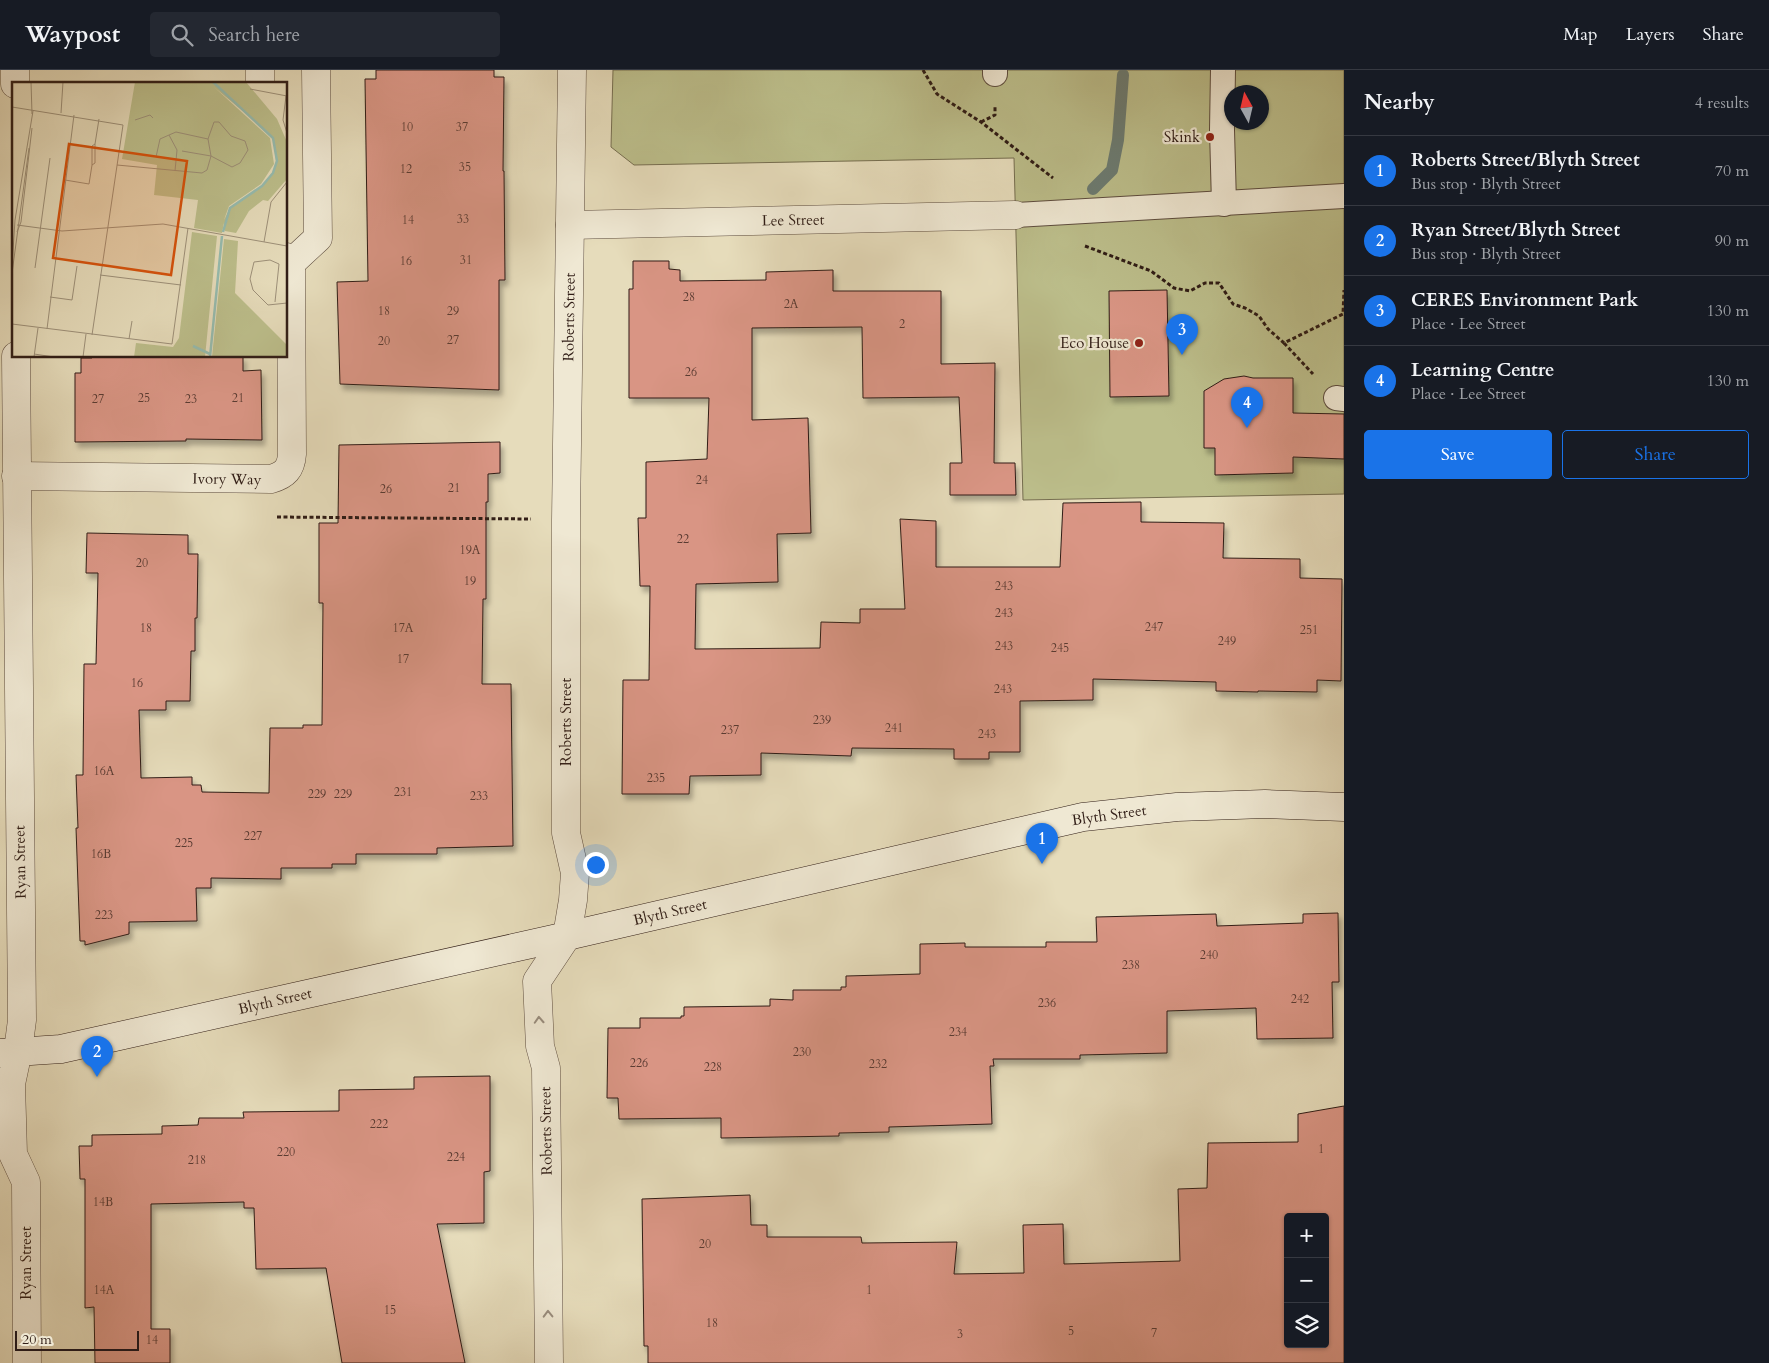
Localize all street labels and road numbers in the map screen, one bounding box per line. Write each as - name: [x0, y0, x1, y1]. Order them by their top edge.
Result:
- street label: Lee Street: [761, 209, 825, 231]
- street label: Roberts Street: [558, 272, 580, 362]
- street label: Ivory Way: [192, 468, 262, 490]
- street label: Roberts Street: [556, 677, 576, 766]
- street label: Blyth Street: [1070, 800, 1148, 830]
- street label: Ryan Street: [9, 825, 31, 899]
- street label: Blyth Street: [631, 894, 709, 930]
- street label: Blyth Street: [236, 983, 314, 1019]
- street label: Roberts Street: [535, 1086, 557, 1176]
- street label: Ryan Street: [16, 1226, 36, 1300]

